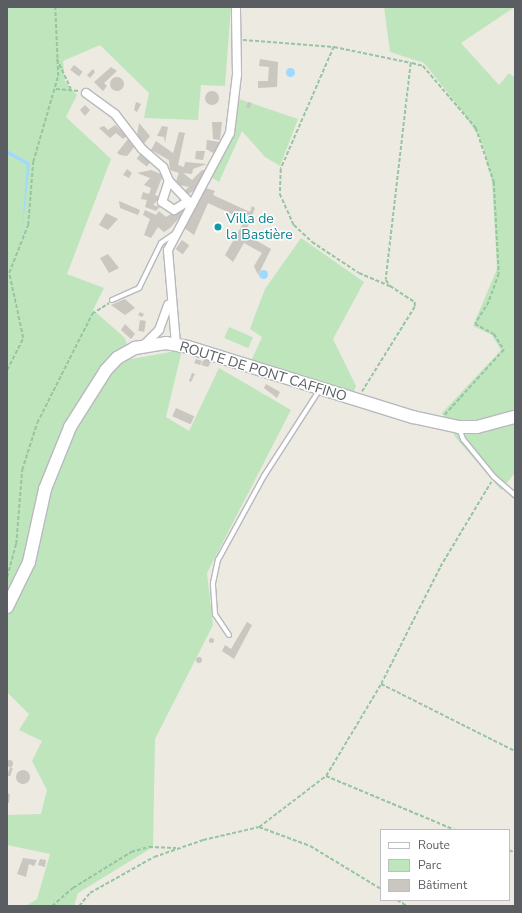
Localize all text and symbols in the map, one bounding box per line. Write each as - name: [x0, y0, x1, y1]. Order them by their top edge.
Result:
- place label: Villa de la Bastière: [226, 211, 293, 244]
- marker: Villa de la Bastière: [213, 222, 223, 232]
- street label: ROUTE DE PONT CAFFINO: [177, 339, 349, 405]
- legend: [380, 829, 510, 901]
- text: Route: [418, 837, 450, 853]
- text: Parc: [418, 857, 441, 873]
- text: Bâtiment: [418, 877, 467, 893]

